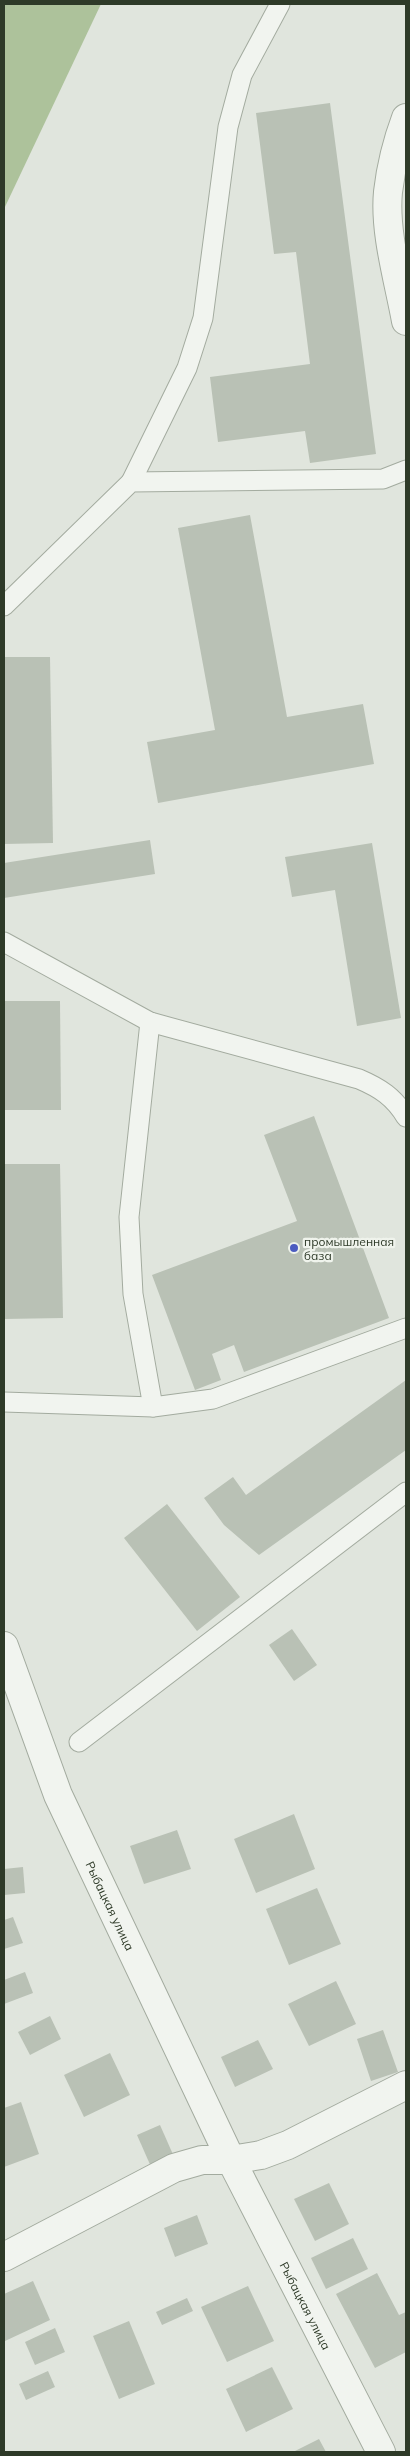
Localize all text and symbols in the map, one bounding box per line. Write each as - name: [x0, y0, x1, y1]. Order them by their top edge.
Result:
- place label: промышленная база: [304, 1234, 394, 1263]
- marker: промышленная база: [288, 1242, 300, 1254]
- street label: Рыбацкая улица: [83, 1859, 138, 1953]
- street label: Рыбацкая улица: [277, 2259, 335, 2352]

